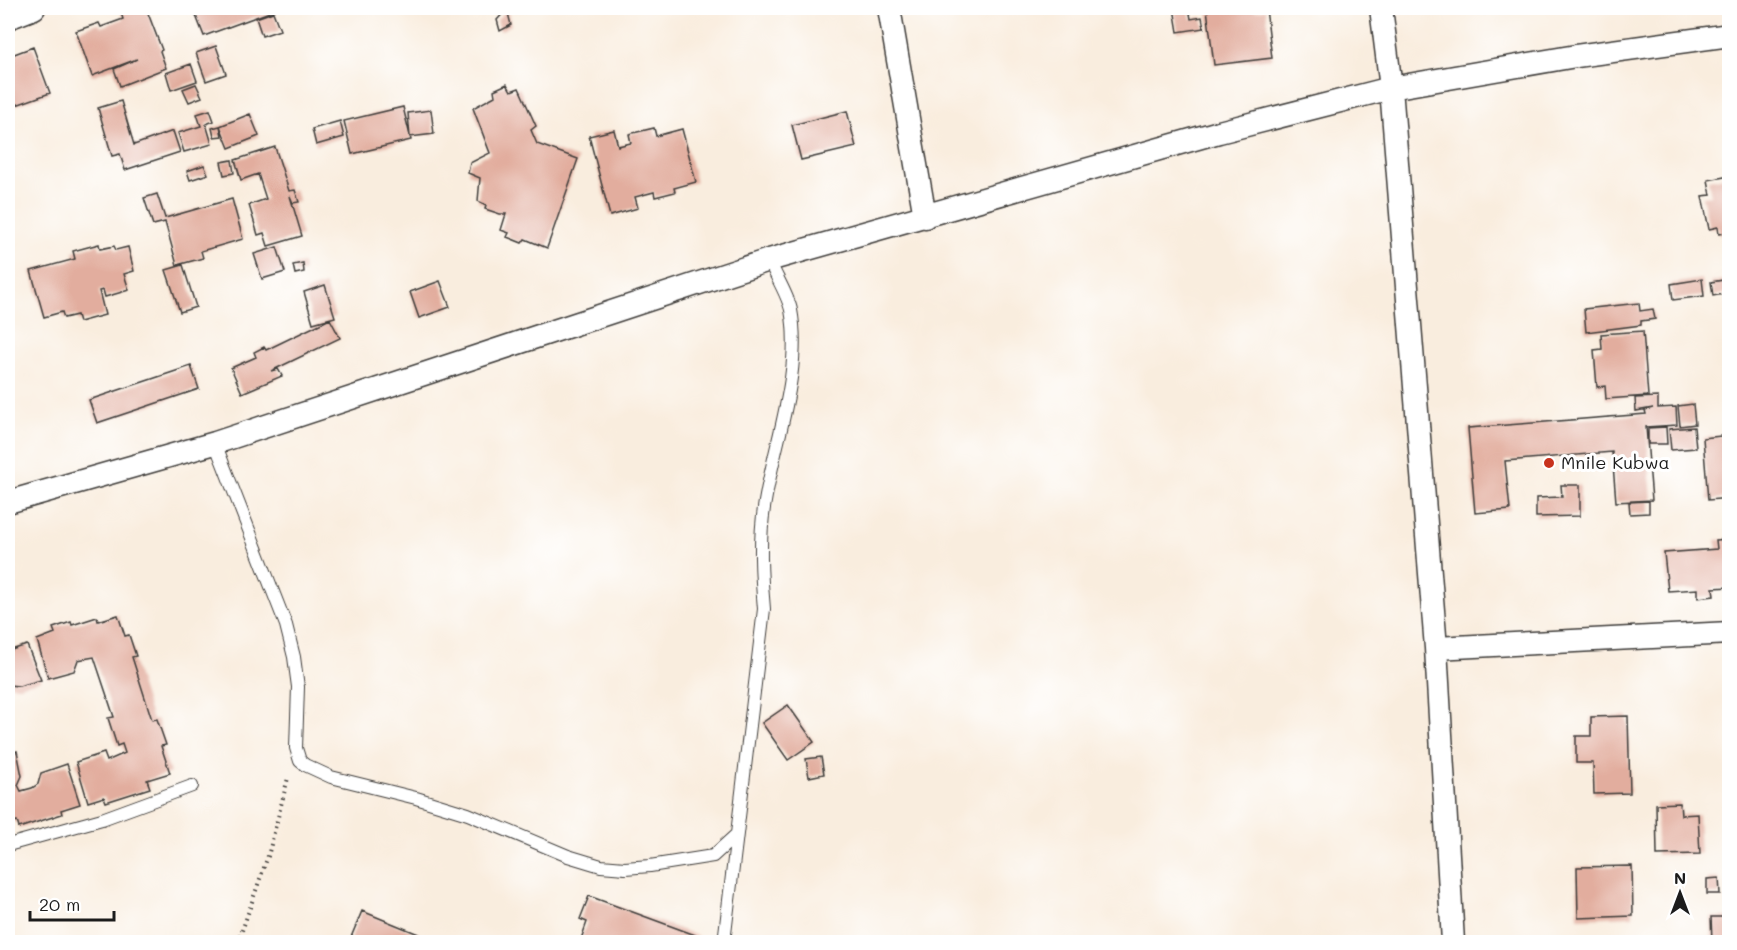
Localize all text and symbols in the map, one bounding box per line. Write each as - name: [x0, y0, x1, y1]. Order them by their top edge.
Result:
- place label: Mnile Kubwa: [1561, 450, 1670, 474]
- marker: Mnile Kubwa: [1542, 456, 1556, 470]
- north arrow: [1650, 863, 1710, 923]
- text: N: [1674, 867, 1686, 888]
- scale bar: [30, 884, 114, 922]
- text: 20 m: [39, 892, 80, 916]

